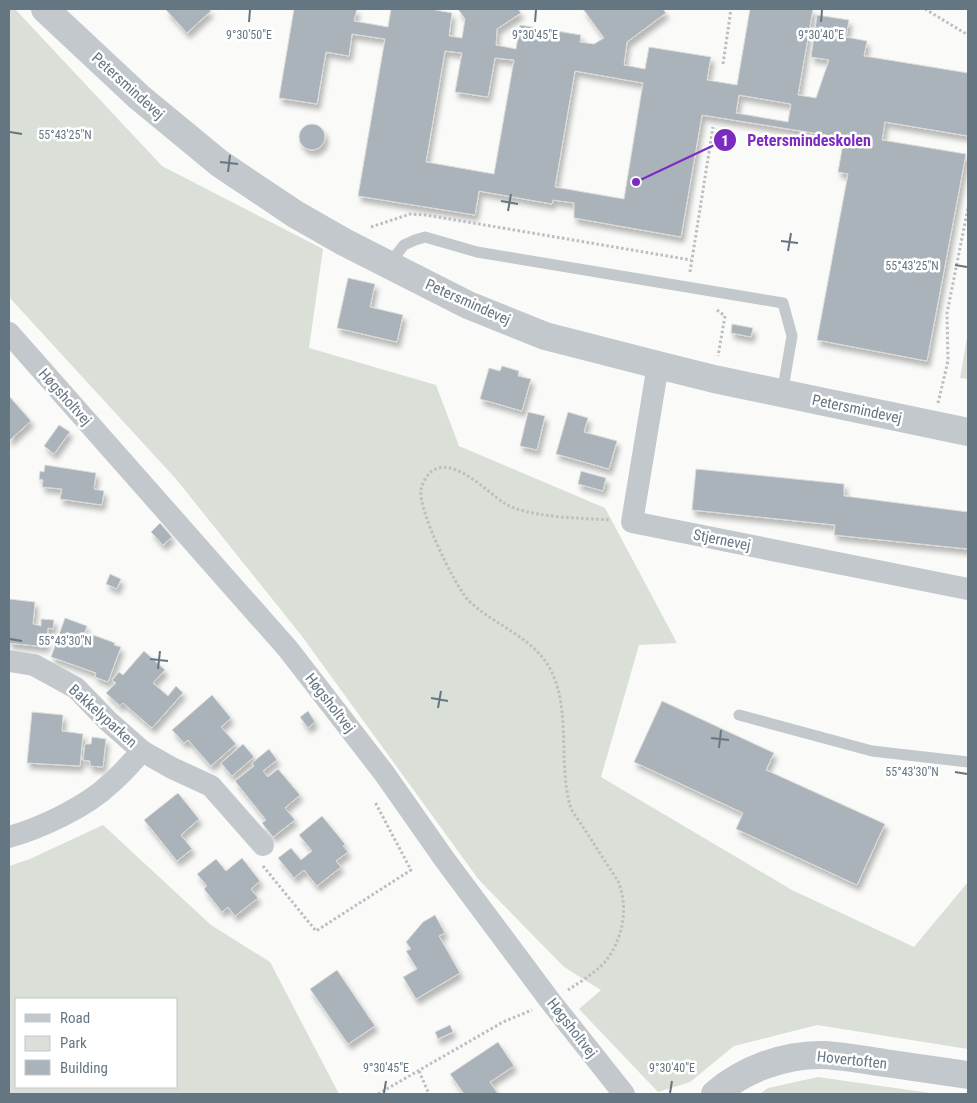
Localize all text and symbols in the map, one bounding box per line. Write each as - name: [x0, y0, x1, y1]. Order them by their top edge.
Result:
- text: 9°30'50"E: [226, 28, 272, 42]
- text: 9°30'45"E: [512, 28, 558, 42]
- text: 9°30'40"E: [798, 28, 844, 42]
- street label: Petersmindevej: [88, 49, 168, 123]
- callout: Petersmindeskolen: [713, 125, 881, 156]
- text: 55°43'25"N: [38, 128, 92, 142]
- text: Petersmindeskolen: [747, 131, 871, 150]
- text: 1: [721, 132, 729, 150]
- text: 55°43'25"N: [885, 259, 939, 273]
- street label: Petersmindevej: [423, 275, 513, 329]
- street label: Høgsholtvej: [35, 365, 95, 429]
- street label: Petersmindevej: [811, 391, 903, 427]
- street label: Stjernevej: [692, 526, 752, 554]
- text: 55°43'30"N: [38, 634, 92, 648]
- street label: Høgsholtvej: [301, 670, 359, 736]
- street label: Bakkelyparken: [65, 681, 141, 751]
- text: 55°43'30"N: [885, 765, 939, 779]
- street label: Høgsholtvej: [543, 995, 601, 1061]
- legend: [15, 998, 178, 1088]
- text: Road: [60, 1009, 90, 1027]
- text: Park: [60, 1034, 87, 1052]
- street label: Hovertoften: [816, 1047, 888, 1073]
- text: Building: [60, 1059, 108, 1077]
- text: 9°30'45"E: [363, 1061, 409, 1075]
- text: 9°30'40"E: [649, 1061, 695, 1075]

